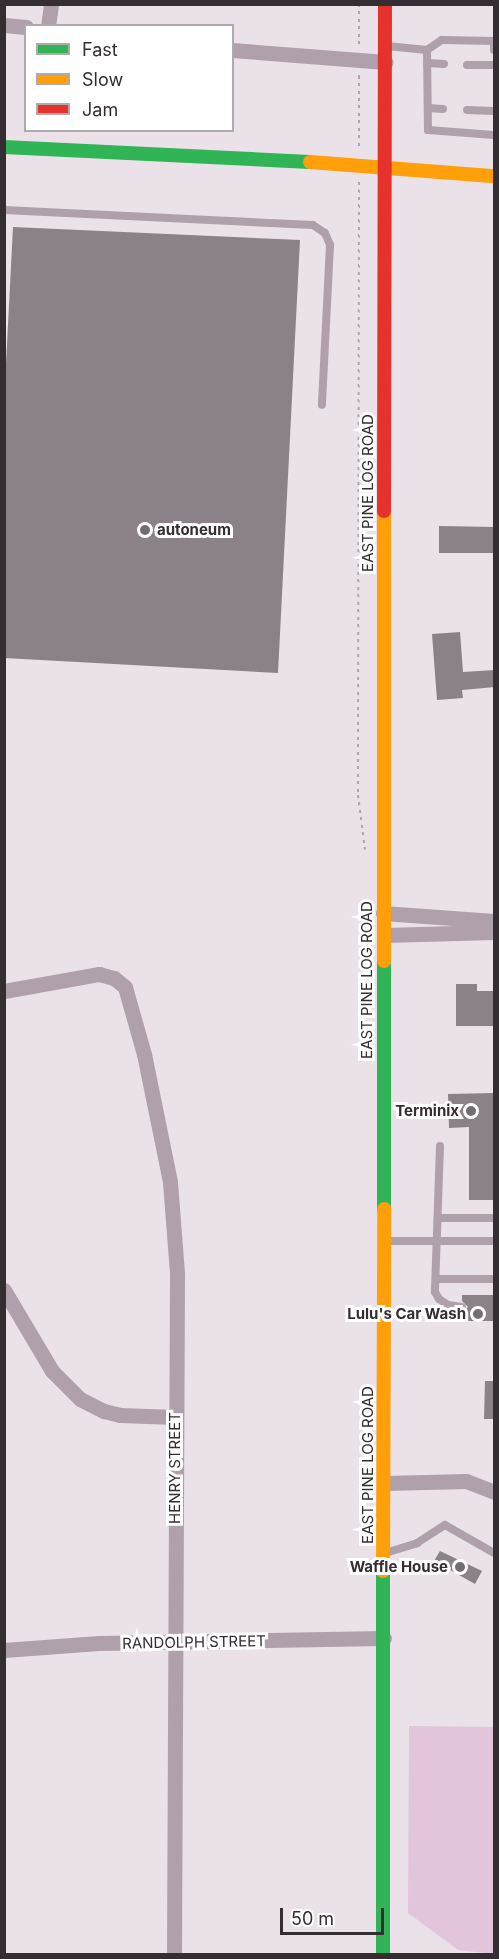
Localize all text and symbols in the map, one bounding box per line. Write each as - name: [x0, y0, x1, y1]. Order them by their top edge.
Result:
- legend: [24, 24, 234, 132]
- text: Fast: [82, 39, 118, 60]
- text: Slow: [82, 69, 123, 90]
- text: Jam: [82, 99, 118, 120]
- street label: EAST PINE LOG ROAD: [359, 414, 377, 572]
- place label: autoneum: [157, 521, 231, 539]
- marker: autoneum: [138, 523, 152, 537]
- street label: EAST PINE LOG ROAD: [358, 901, 376, 1059]
- place label: Terminix: [395, 1102, 459, 1120]
- marker: Terminix: [464, 1104, 478, 1118]
- place label: Lulu's Car Wash: [347, 1305, 466, 1323]
- marker: Lulu's Car Wash: [471, 1307, 485, 1321]
- street label: EAST PINE LOG ROAD: [359, 1386, 377, 1544]
- street label: HENRY STREET: [166, 1412, 184, 1524]
- place label: Waffle House: [350, 1558, 448, 1576]
- marker: Waffle House: [453, 1560, 467, 1574]
- street label: RANDOLPH STREET: [122, 1632, 266, 1652]
- scale bar: [283, 1896, 386, 1934]
- text: 50 m: [291, 1908, 334, 1929]

